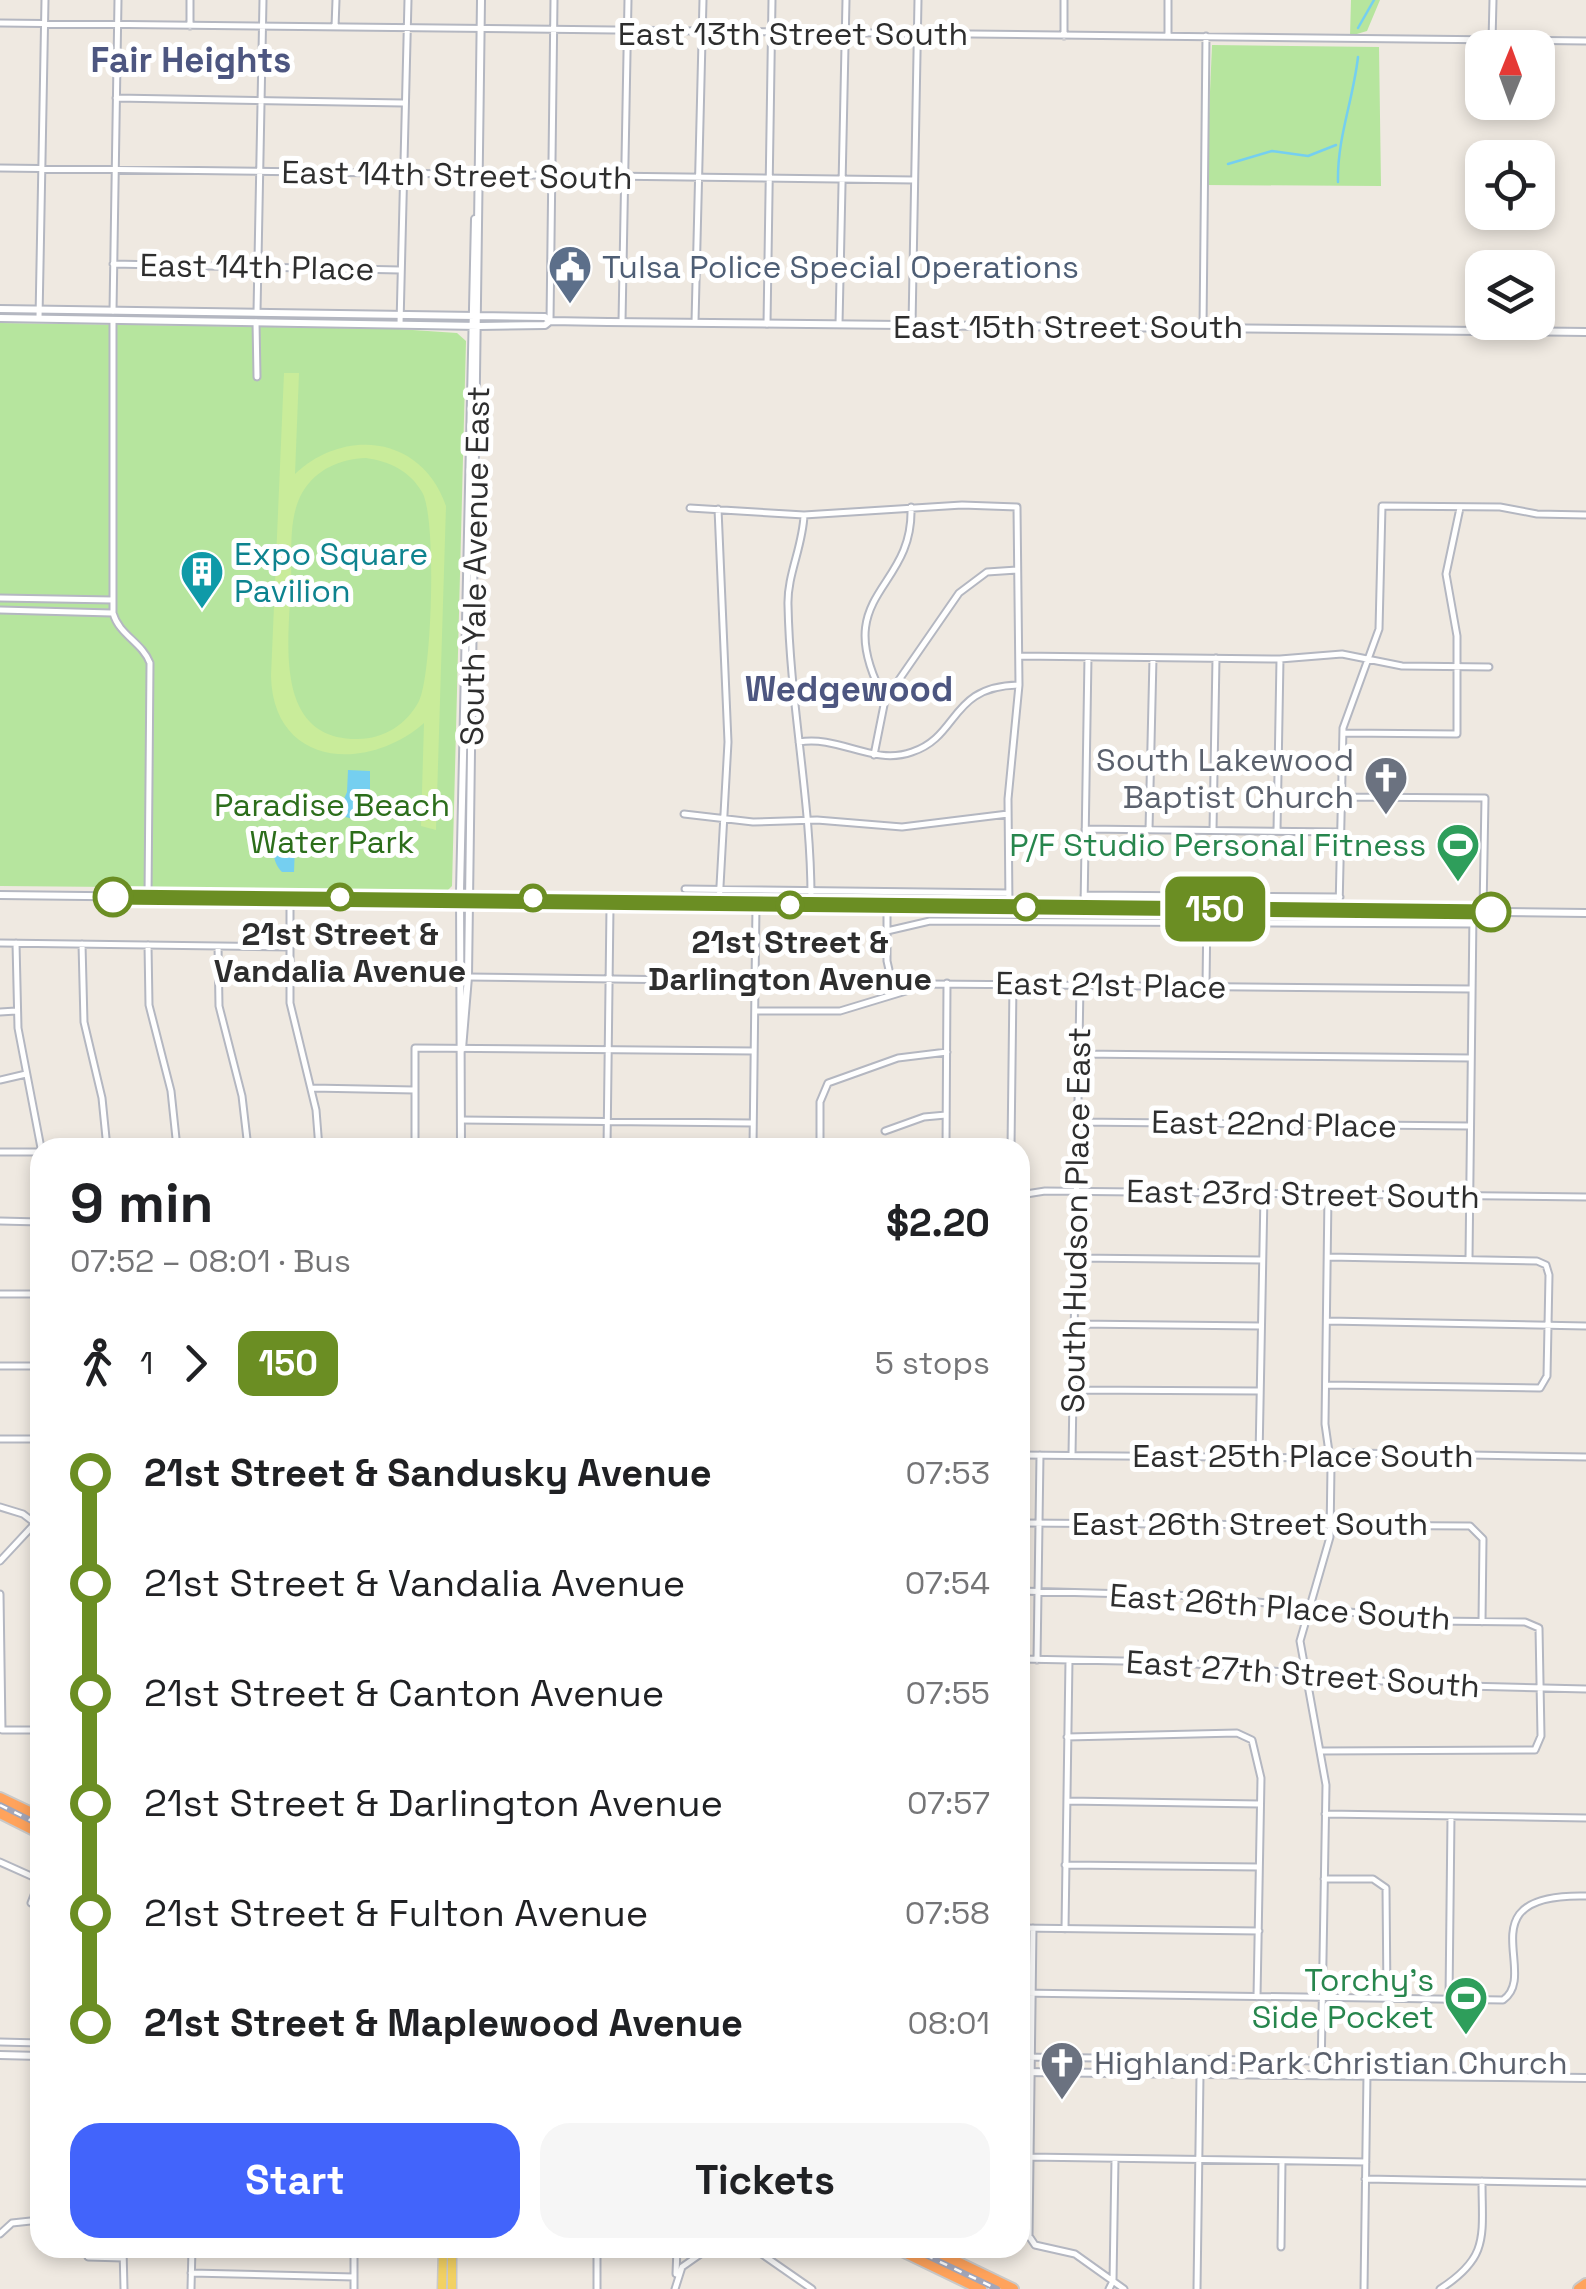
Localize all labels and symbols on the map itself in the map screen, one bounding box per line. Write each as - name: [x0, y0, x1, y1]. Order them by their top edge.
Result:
- street label: East 13th Street South: [618, 14, 968, 54]
- north arrow: [1465, 30, 1555, 120]
- district label: Fair Heights: [91, 38, 291, 82]
- street label: East 14th Street South: [281, 152, 633, 198]
- public building icon: Tulsa Police Special Operations: [547, 244, 593, 305]
- street label: East 14th Place: [139, 245, 375, 289]
- place label: Tulsa Police Special Operations: [602, 247, 1079, 287]
- street label: East 15th Street South: [893, 307, 1243, 347]
- street label: South Yale Avenue East: [452, 386, 498, 746]
- place label: Expo Square Pavilion: [234, 534, 428, 611]
- building icon: Expo Square Pavilion: [179, 549, 225, 610]
- district label: Wedgewood: [745, 667, 953, 711]
- place label: South Lakewood Baptist Church: [1096, 740, 1354, 817]
- church icon: South Lakewood Baptist Church: [1363, 755, 1409, 816]
- park label: Paradise Beach Water Park: [214, 785, 450, 862]
- sports icon: P/F Studio Personal Fitness: [1435, 822, 1481, 883]
- place label: P/F Studio Personal Fitness: [1009, 825, 1426, 865]
- line badge: 150: [1158, 876, 1272, 942]
- unlabelled marker: [94, 878, 132, 916]
- marker: 21st Street & Vandalia Avenue: [327, 884, 353, 910]
- unlabelled marker: [520, 885, 546, 911]
- marker: 21st Street & Darlington Avenue: [777, 892, 803, 918]
- unlabelled marker: [1472, 893, 1510, 931]
- unlabelled marker: [1013, 894, 1039, 920]
- place label: 21st Street & Vandalia Avenue: [214, 914, 466, 991]
- place label: 21st Street & Darlington Avenue: [648, 922, 932, 999]
- street label: East 21st Place: [995, 963, 1227, 1007]
- street label: South Hudson Place East: [1053, 1027, 1099, 1413]
- street label: East 22nd Place: [1151, 1102, 1397, 1146]
- street label: East 23rd Street South: [1126, 1171, 1480, 1217]
- street label: East 25th Place South: [1132, 1436, 1474, 1476]
- street label: East 26th Street South: [1072, 1504, 1428, 1544]
- street label: East 26th Place South: [1108, 1575, 1452, 1639]
- street label: East 27th Street South: [1125, 1642, 1481, 1706]
- place label: Torchy's Side Pocket: [1252, 1960, 1434, 2037]
- sports icon: Torchy's Side Pocket: [1443, 1975, 1489, 2036]
- church icon: Highland Park Christian Church: [1039, 2040, 1085, 2101]
- place label: Highland Park Christian Church: [1094, 2043, 1568, 2083]

